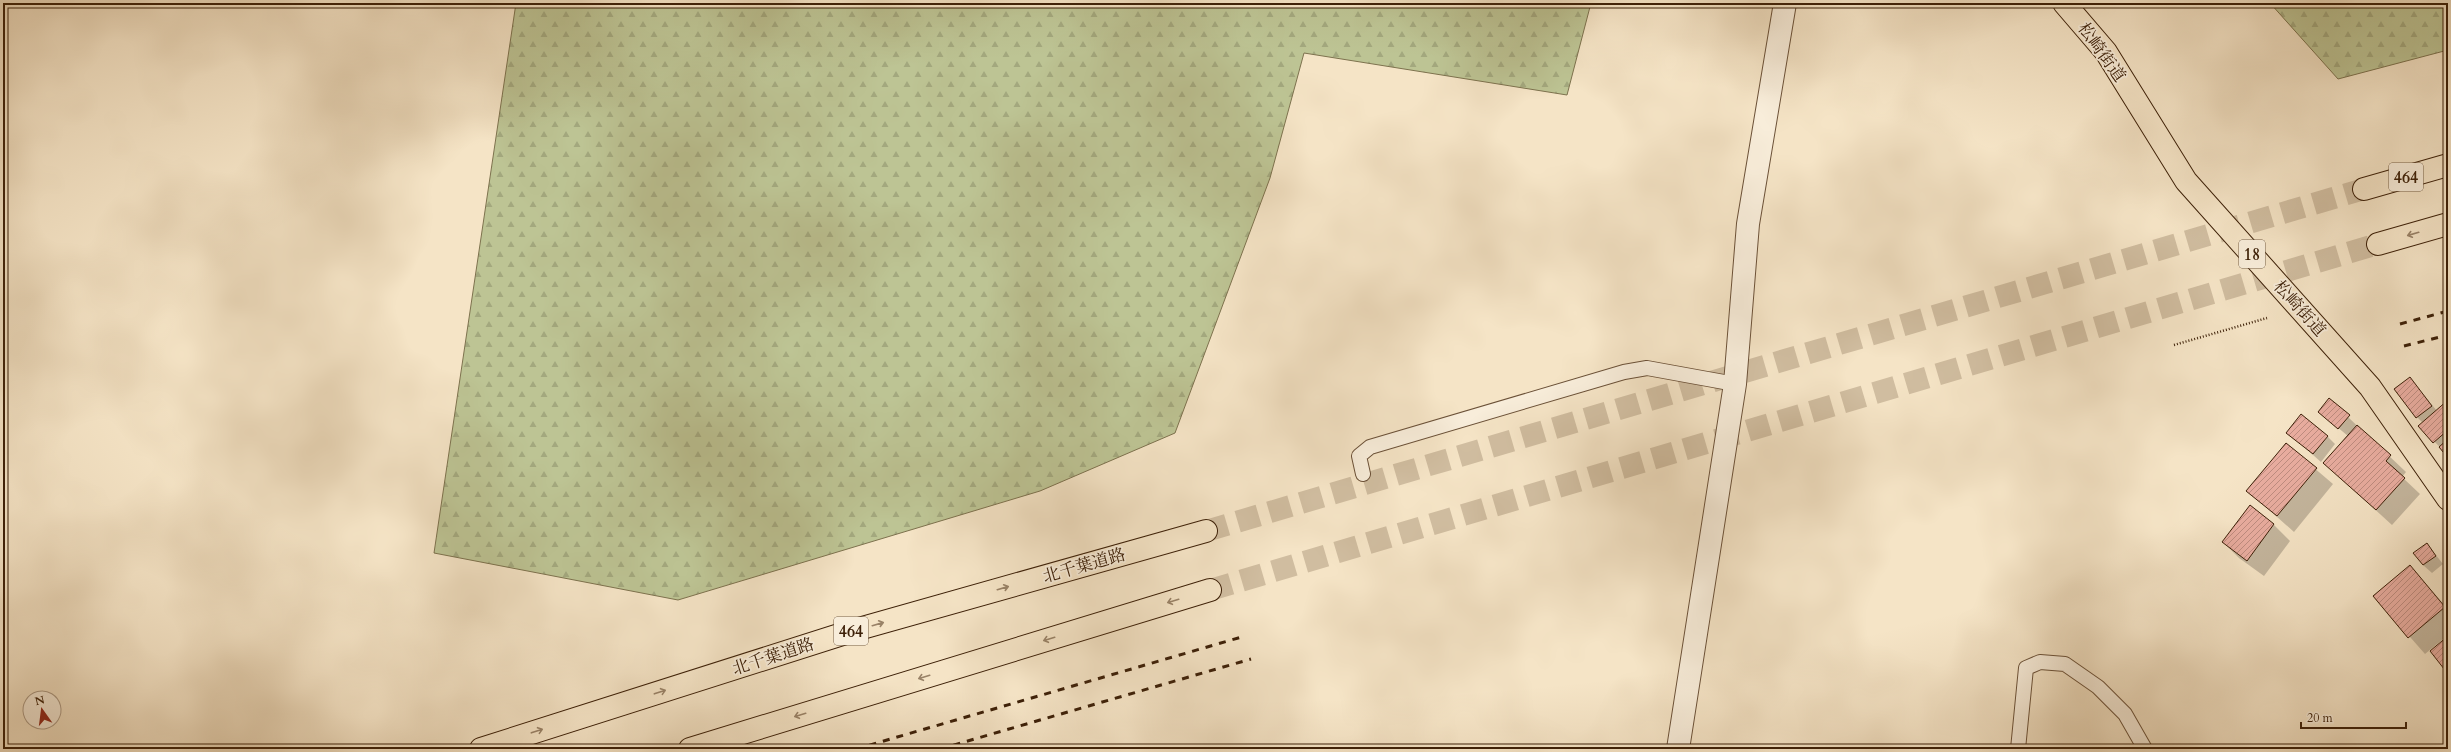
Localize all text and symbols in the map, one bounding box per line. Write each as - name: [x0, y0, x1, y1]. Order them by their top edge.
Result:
- street label: 松崎街道: [2072, 18, 2131, 87]
- road number: 464: [2389, 163, 2423, 191]
- one-way arrow: [2407, 231, 2420, 238]
- road number: 18: [2239, 240, 2265, 268]
- street label: 松崎街道: [2268, 275, 2331, 341]
- street label: 北千葉道路: [1040, 543, 1128, 588]
- one-way arrow: [996, 584, 1009, 591]
- one-way arrow: [1167, 598, 1180, 605]
- road number: 464: [834, 617, 868, 645]
- one-way arrow: [871, 619, 884, 627]
- street label: 北千葉道路: [729, 632, 817, 681]
- one-way arrow: [1042, 636, 1055, 643]
- one-way arrow: [918, 674, 931, 681]
- one-way arrow: [654, 688, 667, 695]
- north arrow: [22, 690, 62, 730]
- text: N: [33, 692, 47, 709]
- scale bar: [2301, 704, 2406, 730]
- text: 20 m: [2307, 710, 2334, 726]
- one-way arrow: [794, 712, 807, 719]
- one-way arrow: [530, 727, 543, 734]

